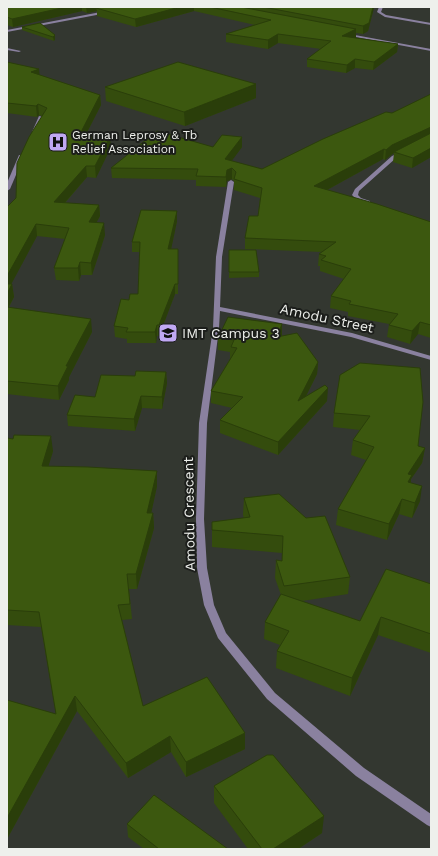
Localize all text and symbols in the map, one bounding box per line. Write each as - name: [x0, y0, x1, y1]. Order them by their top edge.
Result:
- place label: German Leprosy & Tb Relief Association: [72, 128, 197, 156]
- hospital icon: German Leprosy & Tb Relief Association: [47, 131, 69, 153]
- street label: Amodu Street: [279, 300, 375, 336]
- school or university icon: IMT Campus 3: [157, 322, 179, 344]
- place label: IMT Campus 3: [182, 325, 280, 341]
- street label: Amodu Crescent: [180, 457, 198, 571]

